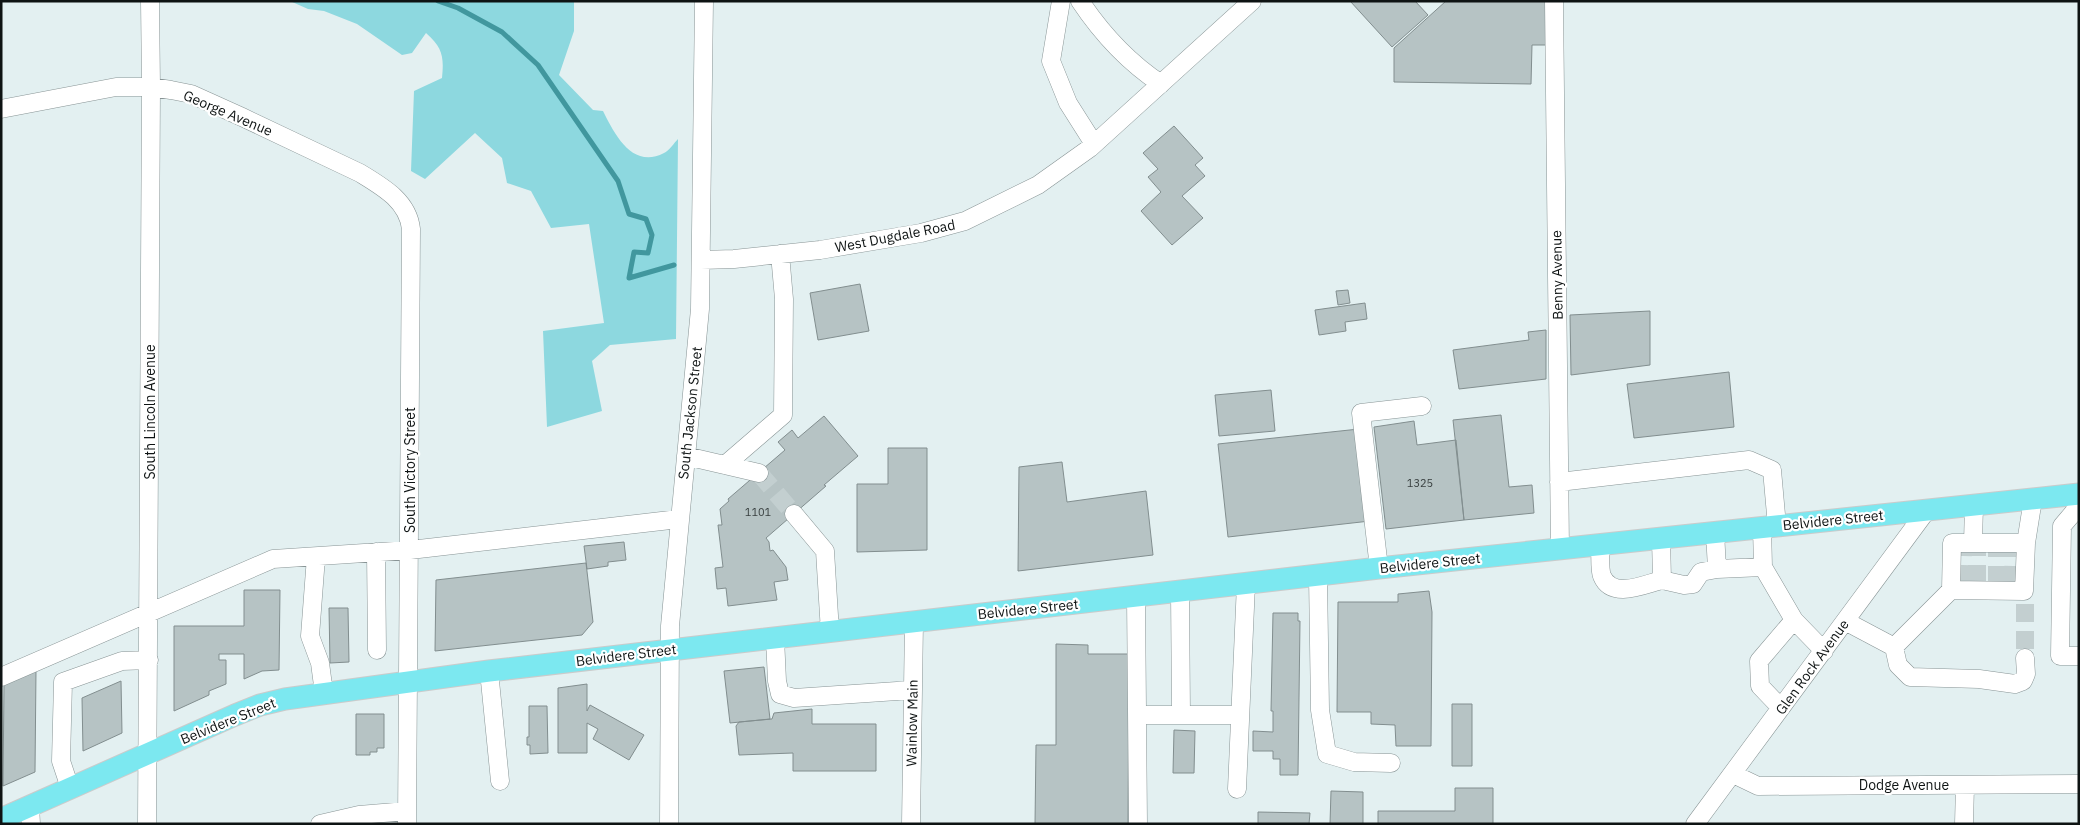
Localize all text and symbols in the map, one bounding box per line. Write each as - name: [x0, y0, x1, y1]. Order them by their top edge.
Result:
- street label: George Avenue: [181, 86, 276, 140]
- street label: West Dugdale Road: [833, 216, 957, 256]
- street label: Benny Avenue: [1547, 230, 1567, 320]
- street label: South Lincoln Avenue: [141, 344, 159, 480]
- street label: South Jackson Street: [674, 346, 706, 480]
- street label: South Victory Street: [401, 407, 419, 533]
- house number: 1325: [1407, 476, 1433, 490]
- house number: 1101: [745, 505, 772, 519]
- street label: Belvidere Street: [1782, 506, 1884, 534]
- street label: Belvidere Street: [1379, 549, 1481, 577]
- street label: Belvidere Street: [977, 595, 1079, 623]
- street label: Glen Rock Avenue: [1771, 616, 1853, 718]
- street label: Belvidere Street: [575, 640, 677, 670]
- street label: Wainlow Main: [902, 679, 922, 767]
- street label: Belvidere Street: [178, 694, 278, 748]
- street label: Dodge Avenue: [1859, 776, 1950, 794]

